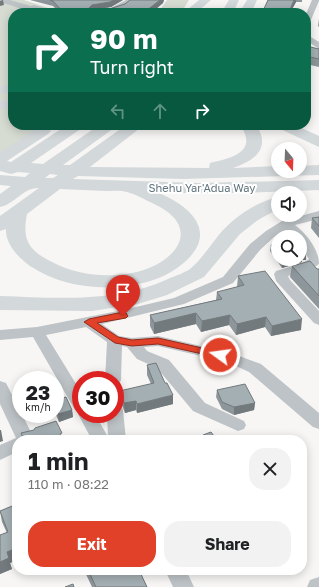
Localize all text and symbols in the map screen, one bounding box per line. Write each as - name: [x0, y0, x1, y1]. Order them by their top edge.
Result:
- text: 90 m: [90, 22, 157, 55]
- icon: right: [24, 24, 76, 76]
- text: Turn right: [90, 56, 174, 78]
- icon: left: [107, 100, 129, 122]
- icon: ahead: [149, 100, 171, 122]
- icon: right: [191, 100, 213, 122]
- north arrow: [271, 142, 307, 178]
- map controls: [271, 142, 307, 266]
- street label: Shehu Yar'Adua Way: [149, 181, 255, 194]
- button: sound: [271, 186, 307, 222]
- button: search: [271, 230, 307, 266]
- pin: [106, 275, 140, 316]
- icon: arrive: [112, 281, 134, 303]
- position arrow: [199, 334, 241, 376]
- speed limit sign: 30: [72, 371, 124, 423]
- text: 23: [26, 380, 50, 404]
- text: km/h: [25, 401, 51, 413]
- text: 1 min: [28, 446, 88, 475]
- button: close: [249, 448, 291, 490]
- text: 110 m · 08:22: [28, 476, 109, 492]
- button: Exit: [28, 521, 156, 567]
- button: Share: [164, 521, 291, 567]

